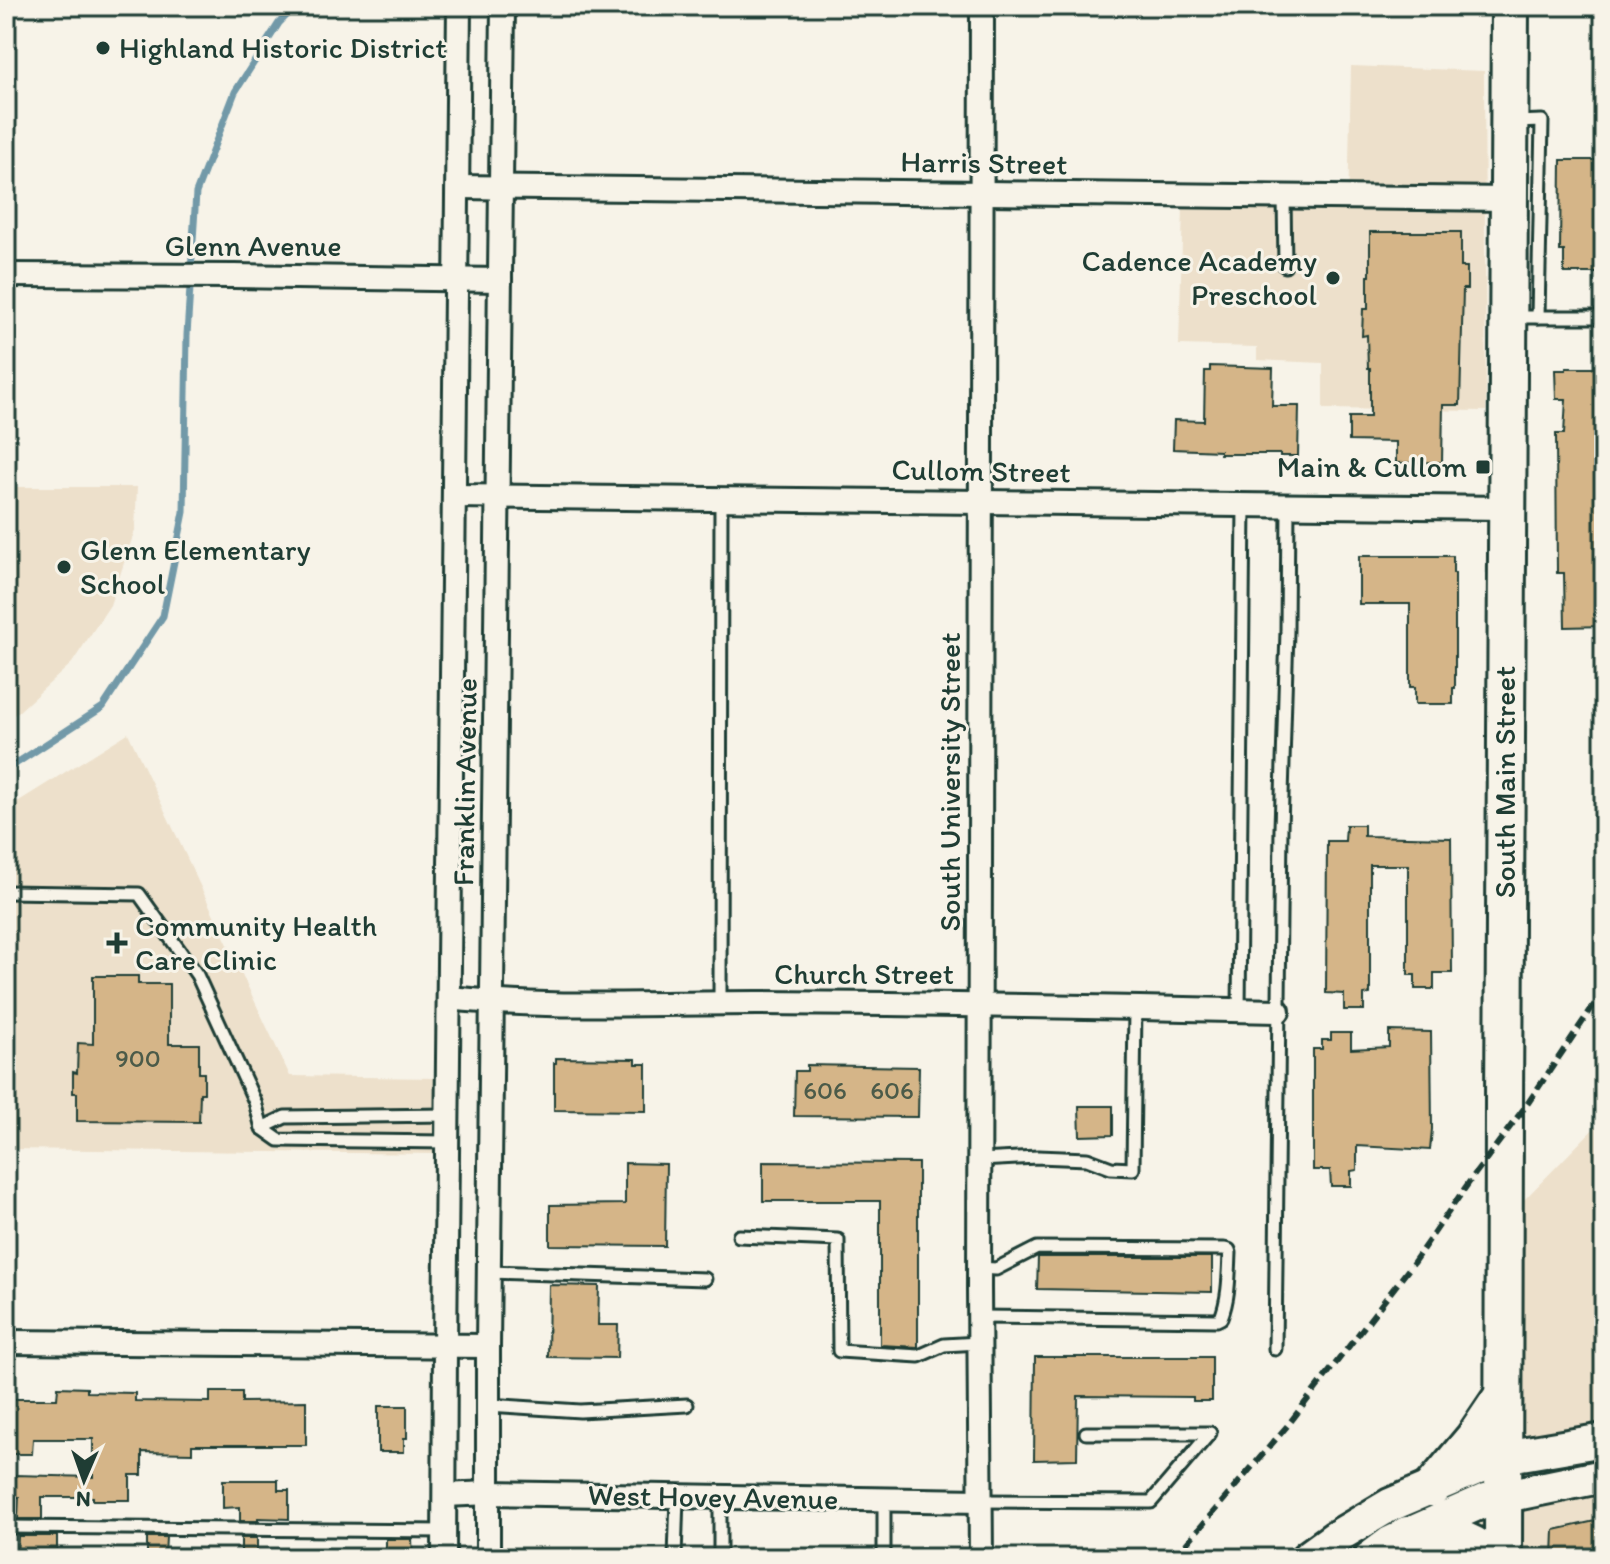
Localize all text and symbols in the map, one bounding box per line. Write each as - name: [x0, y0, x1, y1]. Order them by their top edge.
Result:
- place label: Highland Historic District: [119, 29, 446, 66]
- marker: Highland Historic District: [94, 39, 112, 57]
- street label: Harris Street: [900, 143, 1068, 182]
- street label: Glenn Avenue: [164, 227, 342, 264]
- place label: Cadence Academy Preschool: [1081, 242, 1317, 313]
- marker: Cadence Academy Preschool: [1324, 269, 1342, 287]
- place label: Main & Cullom: [1277, 448, 1467, 485]
- street label: Cullom Street: [891, 450, 1071, 491]
- marker: Main & Cullom: [1474, 458, 1492, 476]
- place label: Glenn Elementary School: [80, 531, 311, 602]
- marker: Glenn Elementary School: [55, 558, 73, 576]
- street label: South University Street: [931, 632, 968, 932]
- street label: South Main Street: [1486, 666, 1523, 898]
- street label: Franklin Avenue: [444, 677, 485, 887]
- place label: Community Health Care Clinic: [135, 907, 377, 978]
- marker: Community Health Care Clinic: [106, 932, 128, 954]
- street label: Church Street: [774, 955, 954, 992]
- house number: 900: [115, 1042, 161, 1074]
- house number: 606: [803, 1074, 847, 1106]
- house number: 606: [870, 1074, 914, 1106]
- north arrow: [44, 1440, 124, 1520]
- street label: West Hovey Avenue: [587, 1476, 839, 1517]
- text: N: [75, 1486, 91, 1513]

